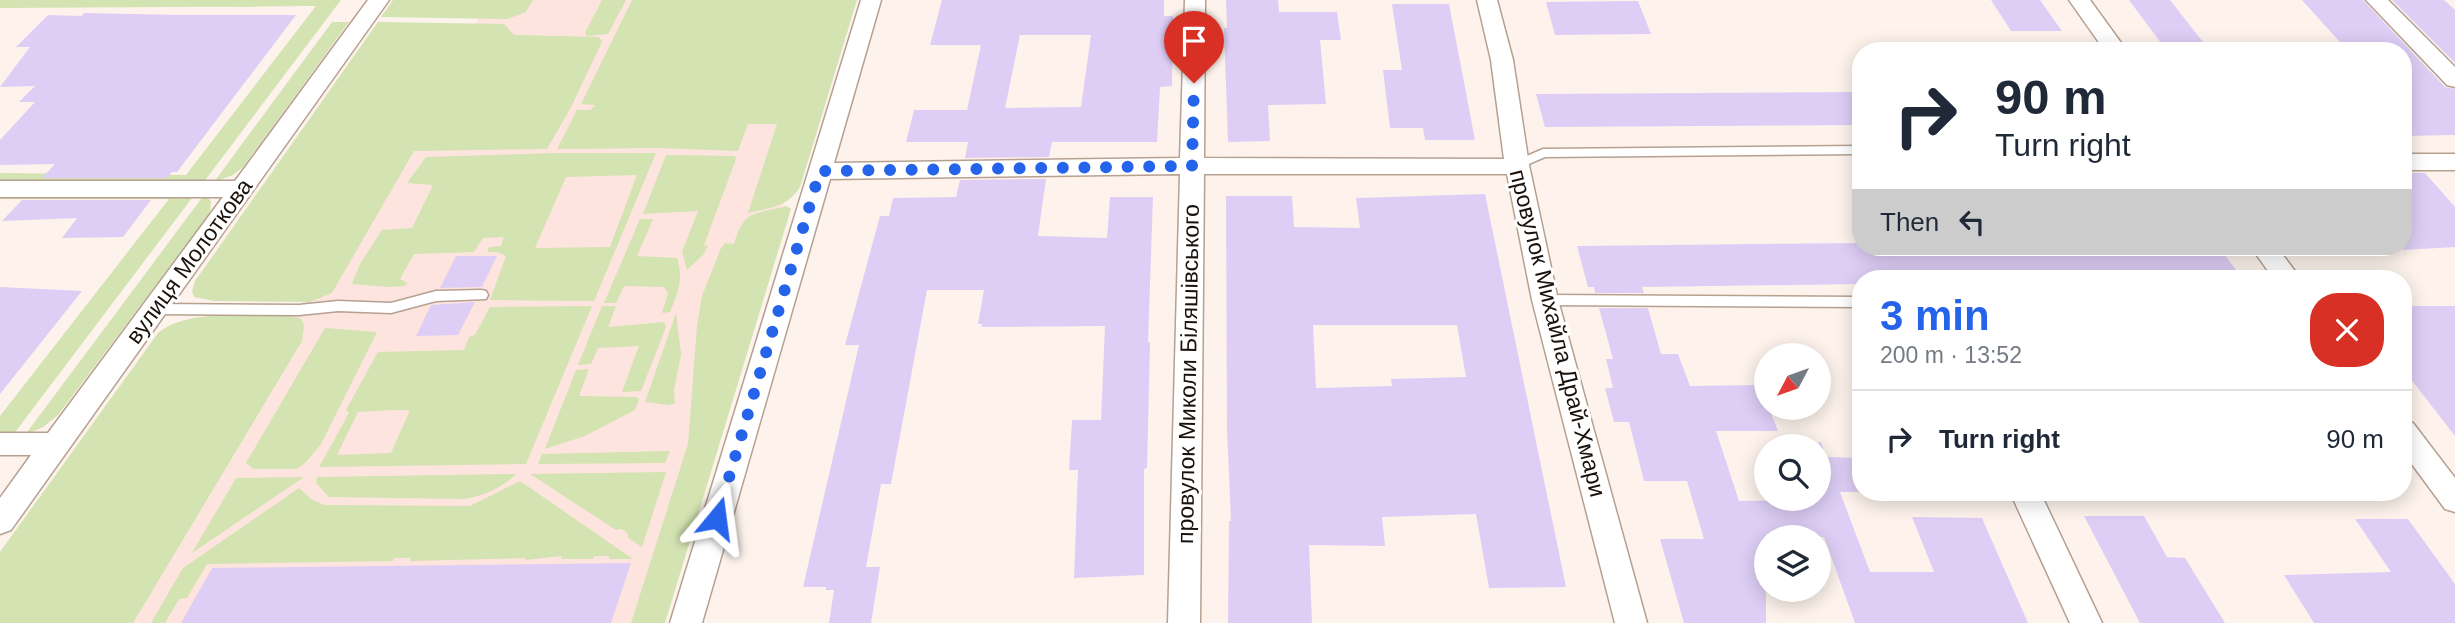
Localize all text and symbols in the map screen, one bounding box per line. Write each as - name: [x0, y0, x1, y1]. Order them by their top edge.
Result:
- pin: [1164, 11, 1224, 83]
- icon: arrive: [1175, 22, 1213, 60]
- icon: right: [1880, 70, 1971, 161]
- text: 90 m: [1995, 70, 2107, 124]
- text: Turn right: [1995, 127, 2131, 163]
- street label: провулок Михайла Драй-Хмари: [1505, 167, 1611, 499]
- street label: вулиця Молоткова: [121, 173, 258, 348]
- icon: left: [1953, 203, 1991, 241]
- street label: провулок Миколи Біляшівського: [1172, 204, 1204, 544]
- text: Then: [1880, 207, 1939, 237]
- text: 3 min: [1880, 292, 1990, 339]
- button: close: [2310, 293, 2384, 367]
- text: 200 m · 13:52: [1880, 342, 2022, 368]
- north arrow: [1754, 343, 1830, 420]
- map controls: [1754, 343, 1831, 602]
- icon: right: [1880, 420, 1918, 458]
- text: Turn right: [1939, 424, 2060, 454]
- text: 90 m: [2326, 424, 2384, 454]
- button: search: [1754, 434, 1831, 511]
- position arrow: [680, 481, 754, 555]
- button: layers: [1754, 525, 1831, 602]

